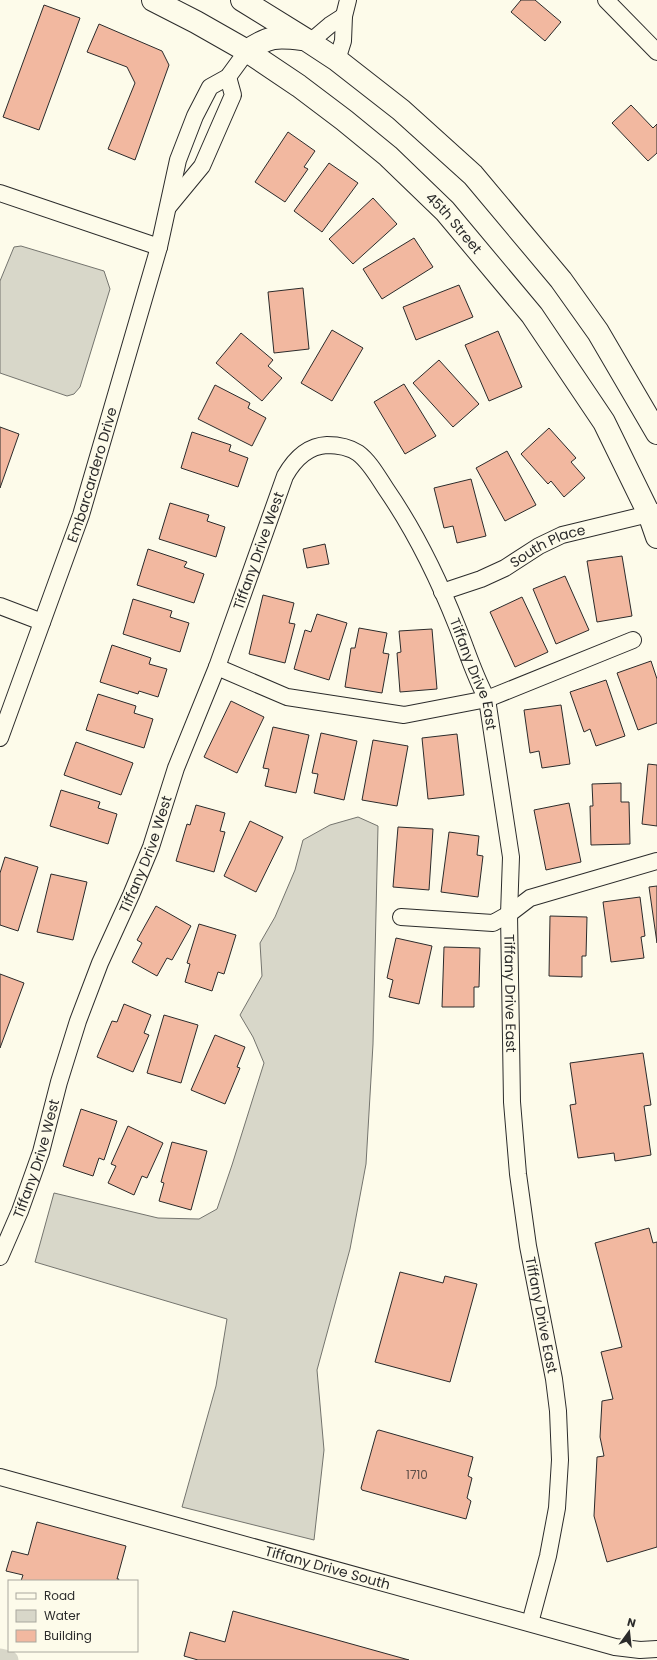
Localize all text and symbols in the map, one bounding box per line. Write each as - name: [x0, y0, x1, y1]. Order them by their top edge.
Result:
- street label: 45th Street: [421, 188, 487, 258]
- street label: Embarcardero Drive: [62, 404, 122, 545]
- street label: Tiffany Drive West: [228, 489, 289, 612]
- street label: South Place: [506, 520, 588, 572]
- street label: Tiffany Drive East: [445, 615, 502, 731]
- street label: Tiffany Drive West: [114, 793, 177, 916]
- street label: Tiffany Drive East: [499, 934, 521, 1053]
- street label: Tiffany Drive West: [8, 1097, 64, 1222]
- street label: Tiffany Drive East: [520, 1255, 563, 1375]
- house number: 1710: [406, 1466, 428, 1483]
- street label: Tiffany Drive South: [263, 1541, 393, 1594]
- legend: [8, 1580, 138, 1652]
- text: Road: [44, 1587, 75, 1604]
- text: Water: [44, 1607, 81, 1624]
- north arrow: [609, 1612, 649, 1652]
- text: N: [626, 1614, 638, 1631]
- text: Building: [44, 1627, 92, 1644]

